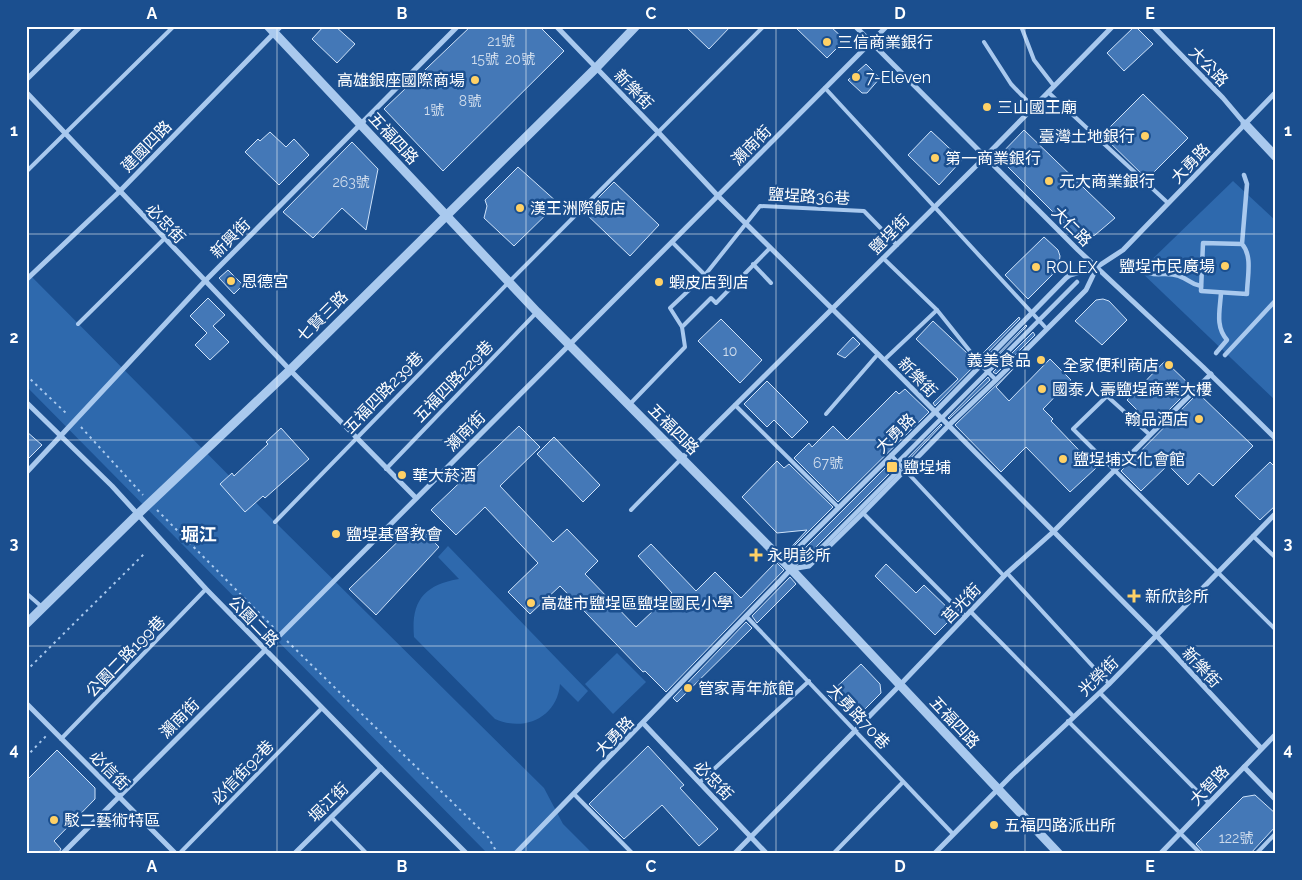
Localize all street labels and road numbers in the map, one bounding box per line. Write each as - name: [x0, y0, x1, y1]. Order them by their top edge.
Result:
- street label: 大公路: [1185, 42, 1232, 90]
- street label: 新樂街: [610, 65, 657, 113]
- street label: 五福四路: [365, 108, 422, 168]
- street label: 建國四路: [117, 117, 175, 176]
- street label: 瀨南街: [728, 122, 775, 169]
- street label: 大勇路: [1167, 139, 1214, 187]
- street label: 鹽埕路36巷: [767, 185, 851, 208]
- street label: 必忠街: [142, 199, 189, 247]
- street label: 大仁路: [1048, 203, 1095, 250]
- street label: 鹽埕街: [866, 211, 913, 258]
- street label: 新興街: [207, 215, 254, 262]
- street label: 七賢三路: [293, 287, 352, 346]
- street label: 五福四路229巷: [410, 337, 497, 426]
- street label: 五福四路239巷: [340, 348, 427, 437]
- street label: 新樂街: [894, 353, 941, 401]
- street label: 五福四路: [644, 400, 703, 459]
- street label: 瀨南街: [442, 408, 489, 455]
- street label: 大勇路: [872, 410, 919, 457]
- street label: 莒光街: [938, 579, 985, 627]
- street label: 公園二路: [225, 592, 283, 651]
- street label: 公園二路199巷: [82, 612, 169, 701]
- street label: 新樂街: [1178, 643, 1225, 691]
- street label: 光榮街: [1074, 653, 1122, 700]
- street label: 大勇路70巷: [824, 680, 894, 753]
- street label: 五福四路: [926, 692, 983, 752]
- street label: 瀨南街: [156, 695, 203, 742]
- street label: 大勇路: [591, 712, 638, 760]
- street label: 必信街92巷: [207, 736, 278, 808]
- street label: 必信街: [86, 747, 133, 794]
- street label: 必忠街: [690, 756, 737, 804]
- street label: 大智路: [1186, 761, 1233, 809]
- street label: 堀江街: [304, 779, 352, 826]

